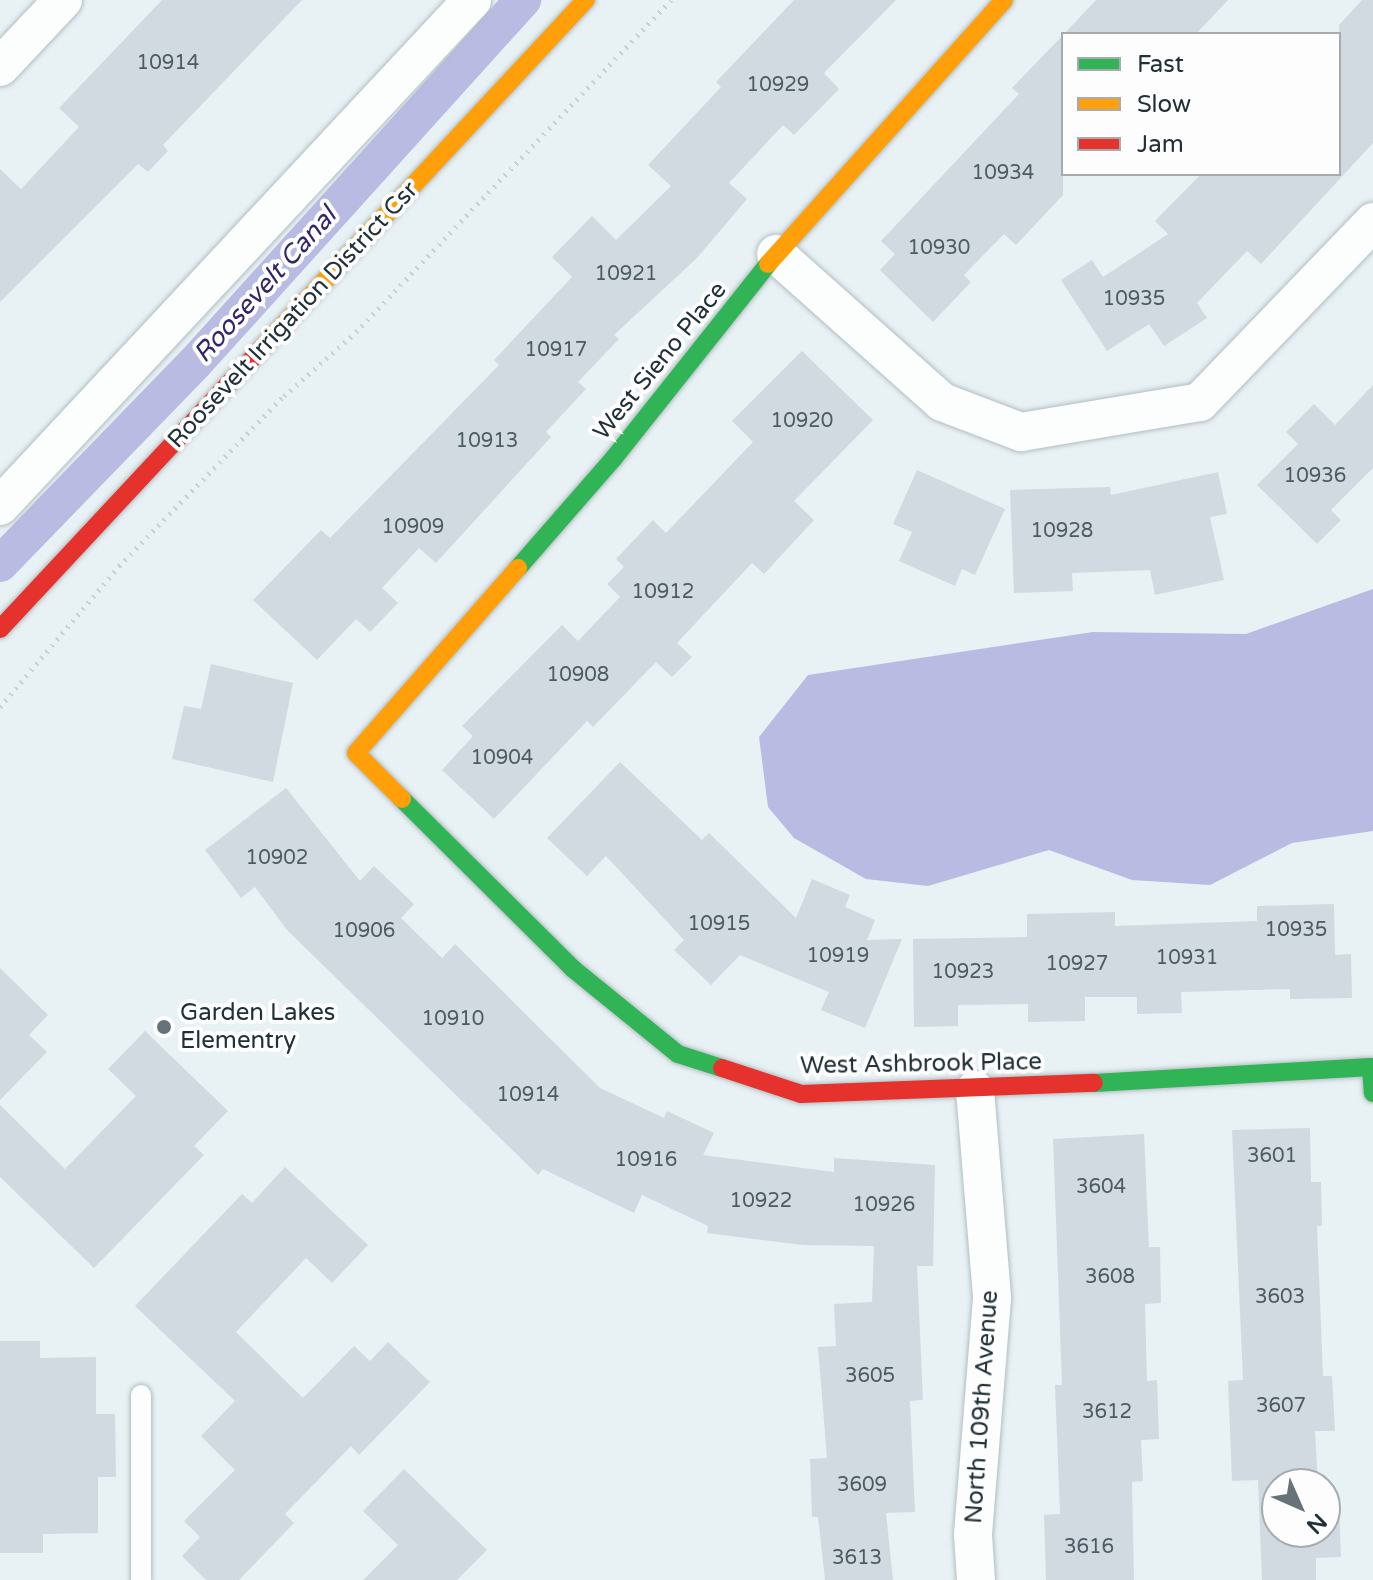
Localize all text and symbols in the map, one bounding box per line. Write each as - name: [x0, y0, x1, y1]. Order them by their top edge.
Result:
- legend: [1061, 32, 1341, 176]
- text: Fast: [1137, 50, 1184, 79]
- house number: 10914: [137, 51, 199, 75]
- house number: 10929: [747, 73, 809, 97]
- text: Slow: [1137, 90, 1191, 119]
- text: Jam: [1137, 130, 1184, 159]
- house number: 10934: [972, 161, 1034, 185]
- street label: Roosevelt Irrigation District Csr: [162, 176, 424, 454]
- water label: Roosevelt Canal: [187, 201, 343, 369]
- house number: 10930: [908, 236, 970, 260]
- house number: 10921: [595, 262, 657, 286]
- street label: West Sieno Place: [587, 276, 733, 446]
- house number: 10935: [1103, 287, 1165, 311]
- house number: 10917: [525, 338, 587, 362]
- house number: 10920: [771, 409, 833, 433]
- house number: 10913: [456, 429, 518, 453]
- house number: 10936: [1284, 464, 1346, 488]
- house number: 10909: [382, 515, 444, 539]
- house number: 10928: [1031, 519, 1093, 543]
- house number: 10912: [632, 580, 694, 604]
- house number: 10908: [547, 663, 609, 687]
- house number: 10904: [471, 746, 533, 770]
- house number: 10902: [246, 846, 308, 870]
- house number: 10915: [688, 912, 750, 936]
- house number: 10935: [1265, 918, 1327, 942]
- house number: 10906: [333, 919, 395, 943]
- house number: 10919: [807, 944, 869, 968]
- house number: 10931: [1156, 946, 1218, 970]
- house number: 10927: [1046, 952, 1108, 976]
- house number: 10923: [932, 960, 994, 984]
- place label: Garden Lakes Elementry: [180, 999, 335, 1055]
- house number: 10910: [422, 1007, 484, 1031]
- marker: Garden Lakes Elementry: [155, 1018, 173, 1036]
- street label: West Ashbrook Place: [800, 1047, 1042, 1081]
- house number: 10914: [497, 1083, 559, 1107]
- house number: 3601: [1247, 1144, 1297, 1168]
- house number: 10916: [615, 1148, 677, 1172]
- house number: 3604: [1076, 1175, 1126, 1199]
- house number: 10922: [730, 1189, 792, 1213]
- house number: 10926: [853, 1193, 915, 1217]
- house number: 3608: [1085, 1265, 1135, 1289]
- house number: 3603: [1255, 1285, 1305, 1309]
- street label: North 109th Avenue: [959, 1289, 1005, 1525]
- house number: 3605: [845, 1364, 895, 1388]
- house number: 3607: [1256, 1394, 1306, 1418]
- house number: 3612: [1082, 1400, 1132, 1424]
- north arrow: [1261, 1468, 1341, 1548]
- house number: 3609: [837, 1473, 887, 1497]
- text: N: [1301, 1508, 1332, 1539]
- house number: 3616: [1064, 1535, 1114, 1559]
- house number: 3613: [832, 1546, 882, 1570]

